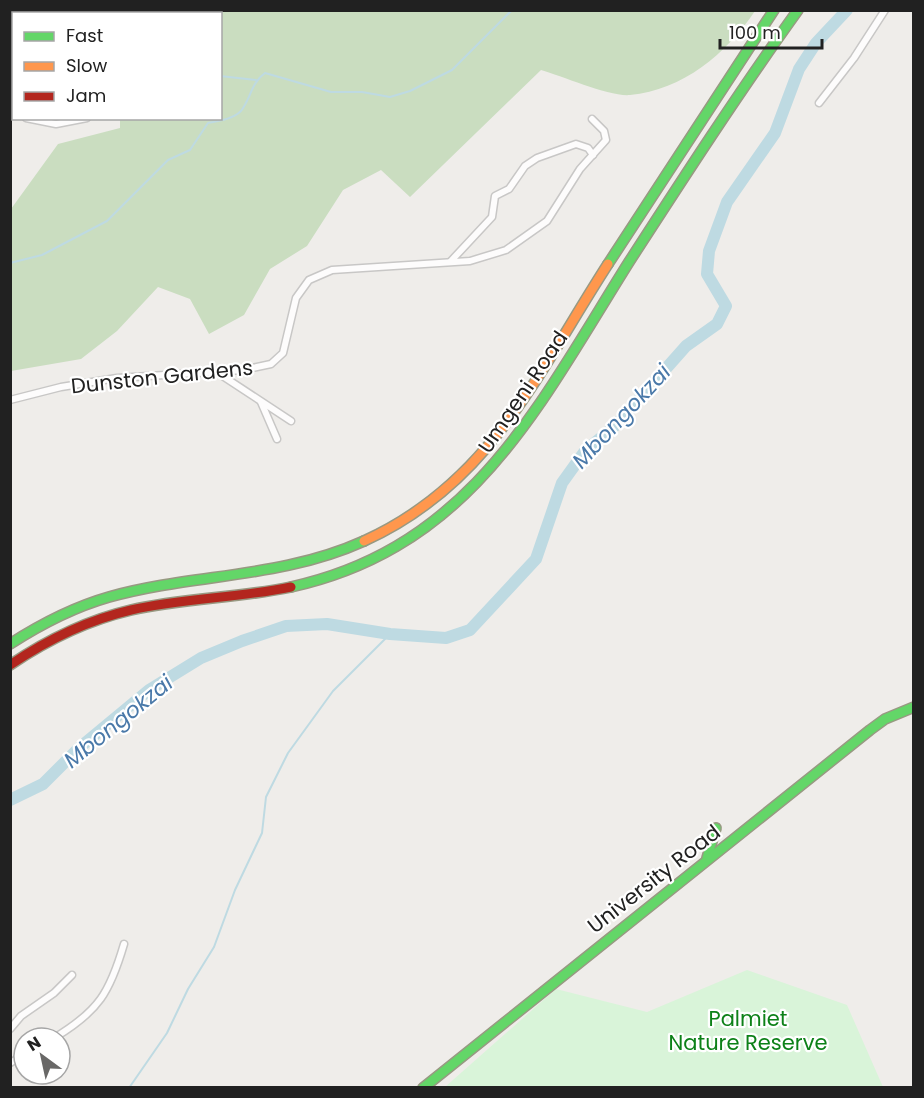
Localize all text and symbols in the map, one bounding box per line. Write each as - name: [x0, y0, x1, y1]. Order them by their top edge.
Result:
- legend: [12, 12, 222, 120]
- scale bar: [720, 12, 822, 50]
- text: 100 m: [729, 20, 781, 45]
- text: Fast: [66, 23, 103, 48]
- text: Slow: [66, 53, 108, 78]
- text: Jam: [66, 83, 106, 108]
- street label: Umgeni Road: [471, 325, 574, 459]
- street label: Dunston Gardens: [70, 353, 254, 400]
- water label: Mbongokzai: [565, 357, 678, 475]
- water label: Mbongokzai: [57, 667, 180, 775]
- street label: University Road: [581, 818, 726, 940]
- park label: Palmiet Nature Reserve: [669, 1004, 827, 1057]
- north arrow: [12, 1026, 72, 1086]
- text: N: [23, 1031, 45, 1057]

